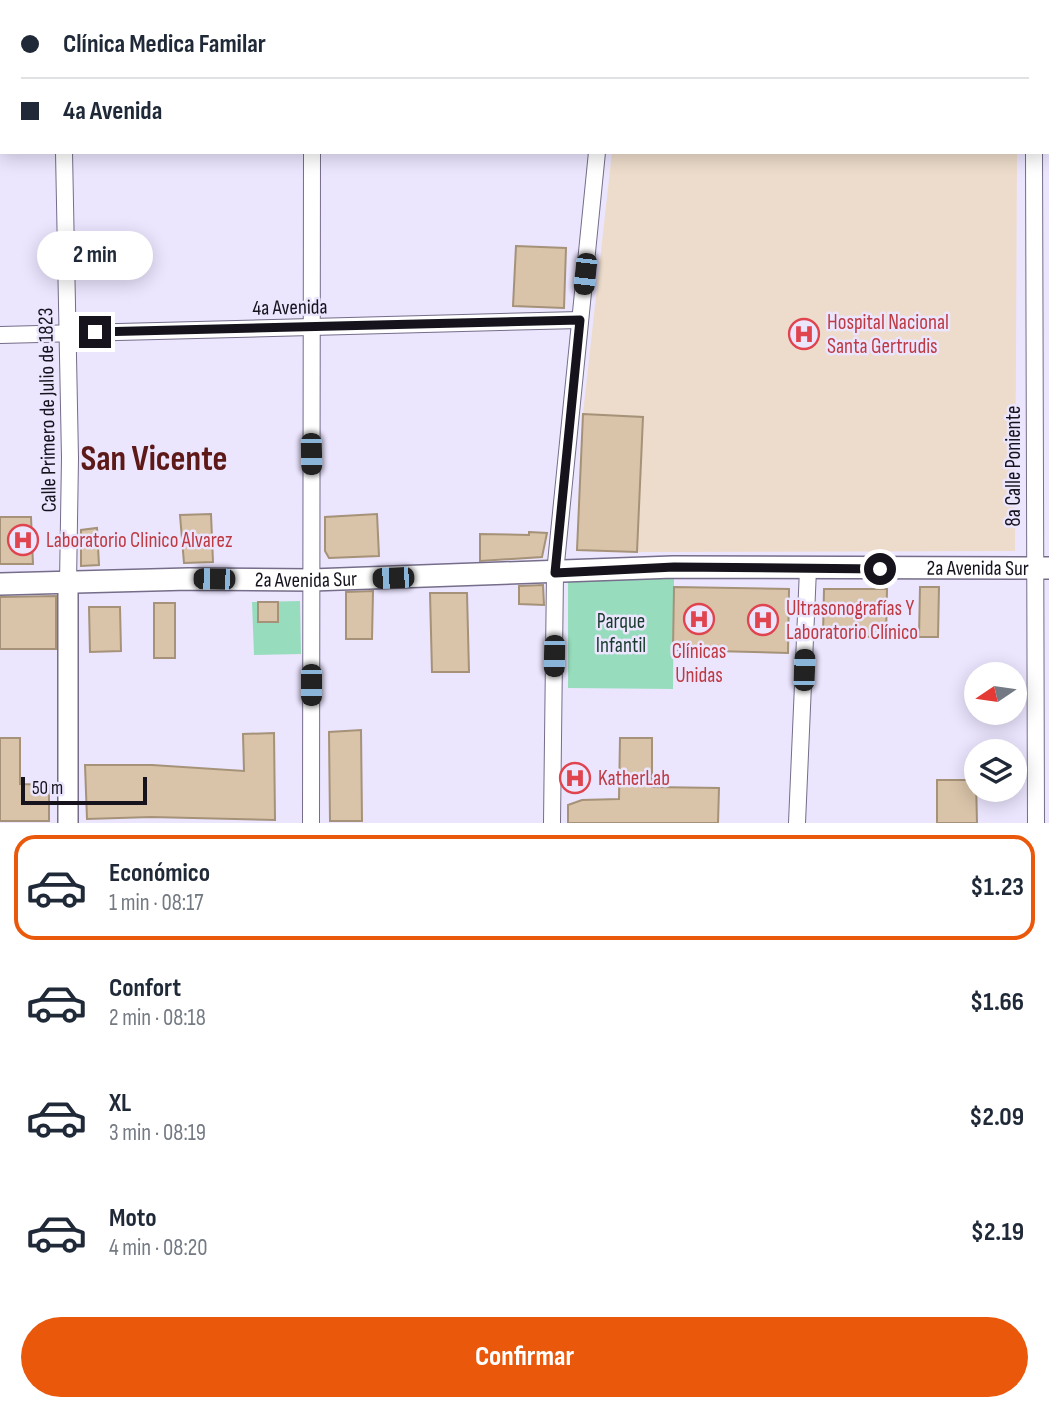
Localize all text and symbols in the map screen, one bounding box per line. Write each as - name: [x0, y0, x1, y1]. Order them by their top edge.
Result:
- text: Clínica Medica Familar: [63, 29, 266, 60]
- text: 4a Avenida: [63, 96, 162, 127]
- callout: 2 min: [37, 230, 153, 280]
- text: 2 min: [73, 241, 117, 269]
- car: [573, 252, 598, 296]
- street label: 4a Avenida: [252, 294, 328, 321]
- street label: Calle Primero de Julio de 1823: [33, 307, 62, 513]
- place label: Hospital Nacional Santa Gertrudis: [827, 310, 949, 359]
- route end: [79, 316, 111, 348]
- hospital icon: Hospital Nacional Santa Gertrudis: [787, 317, 821, 351]
- street label: 8a Calle Poniente: [1001, 406, 1026, 526]
- car: [301, 433, 322, 475]
- district label: San Vicente: [80, 438, 228, 481]
- hospital icon: Laboratorio Clinico Alvarez: [6, 523, 40, 557]
- place label: Laboratorio Clinico Alvarez: [46, 528, 233, 553]
- route start: [864, 553, 896, 585]
- street label: 2a Avenida Sur: [927, 556, 1029, 581]
- street label: 2a Avenida Sur: [255, 566, 357, 593]
- car: [372, 567, 415, 589]
- car: [193, 568, 236, 590]
- place label: Ultrasonografías Y Laboratorio Clínico: [786, 596, 918, 645]
- hospital icon: Clínicas Unidas: [682, 602, 716, 636]
- hospital icon: Ultrasonografías Y Laboratorio Clínico: [746, 603, 780, 637]
- park label: Parque Infantil: [596, 609, 646, 658]
- car: [544, 635, 565, 677]
- place label: Clínicas Unidas: [672, 639, 726, 688]
- car: [793, 649, 816, 691]
- north arrow: [964, 662, 1027, 724]
- map controls: [964, 662, 1027, 802]
- car: [301, 664, 322, 706]
- button: layers: [964, 739, 1027, 802]
- hospital icon: KatherLab: [558, 761, 592, 795]
- place label: KatherLab: [598, 766, 670, 791]
- scale bar: [21, 774, 147, 806]
- text: 50 m: [32, 777, 63, 800]
- icon: car: [25, 856, 88, 919]
- text: Económico: [109, 858, 210, 889]
- text: $1.23: [970, 872, 1024, 903]
- text: 1 min · 08:17: [109, 889, 203, 917]
- icon: car: [25, 971, 88, 1034]
- text: Confort: [109, 973, 181, 1004]
- text: $1.66: [970, 987, 1024, 1018]
- text: 2 min · 08:18: [109, 1004, 206, 1032]
- icon: car: [25, 1086, 88, 1149]
- text: XL: [109, 1088, 131, 1119]
- text: $2.09: [969, 1102, 1024, 1133]
- text: 3 min · 08:19: [109, 1119, 206, 1147]
- icon: car: [25, 1201, 88, 1264]
- text: Moto: [109, 1203, 157, 1234]
- text: $2.19: [971, 1217, 1024, 1248]
- text: 4 min · 08:20: [109, 1234, 207, 1262]
- button: Confirmar: [21, 1317, 1028, 1397]

